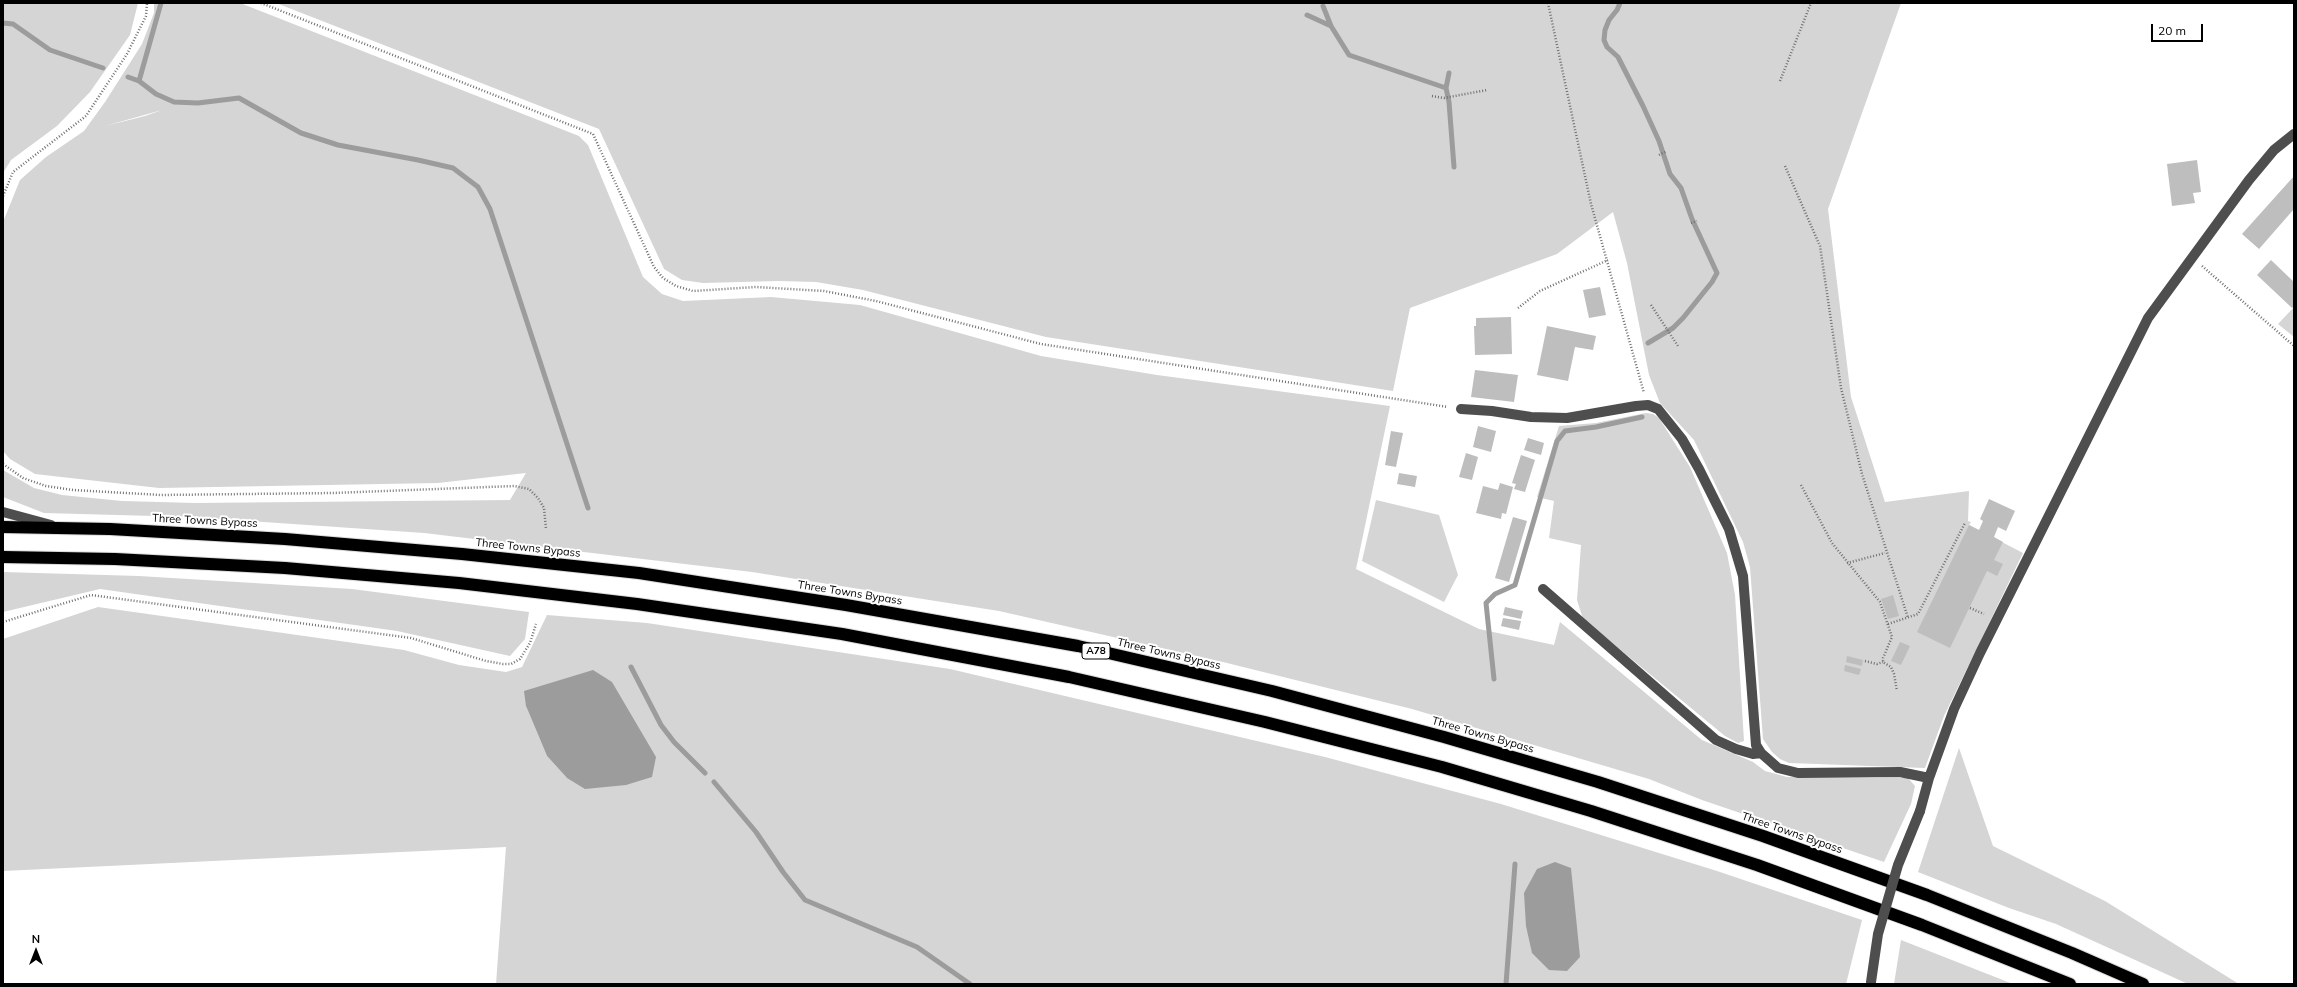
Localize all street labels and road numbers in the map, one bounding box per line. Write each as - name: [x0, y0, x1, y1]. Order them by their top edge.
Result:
- street label: Three Towns Bypass: [152, 512, 258, 530]
- street label: Three Towns Bypass: [475, 536, 581, 560]
- street label: Three Towns Bypass: [797, 578, 903, 608]
- street label: Three Towns Bypass: [1116, 636, 1222, 672]
- road number: A78: [1082, 643, 1110, 659]
- street label: Three Towns Bypass: [1430, 714, 1536, 756]
- street label: Three Towns Bypass: [1740, 810, 1844, 856]

